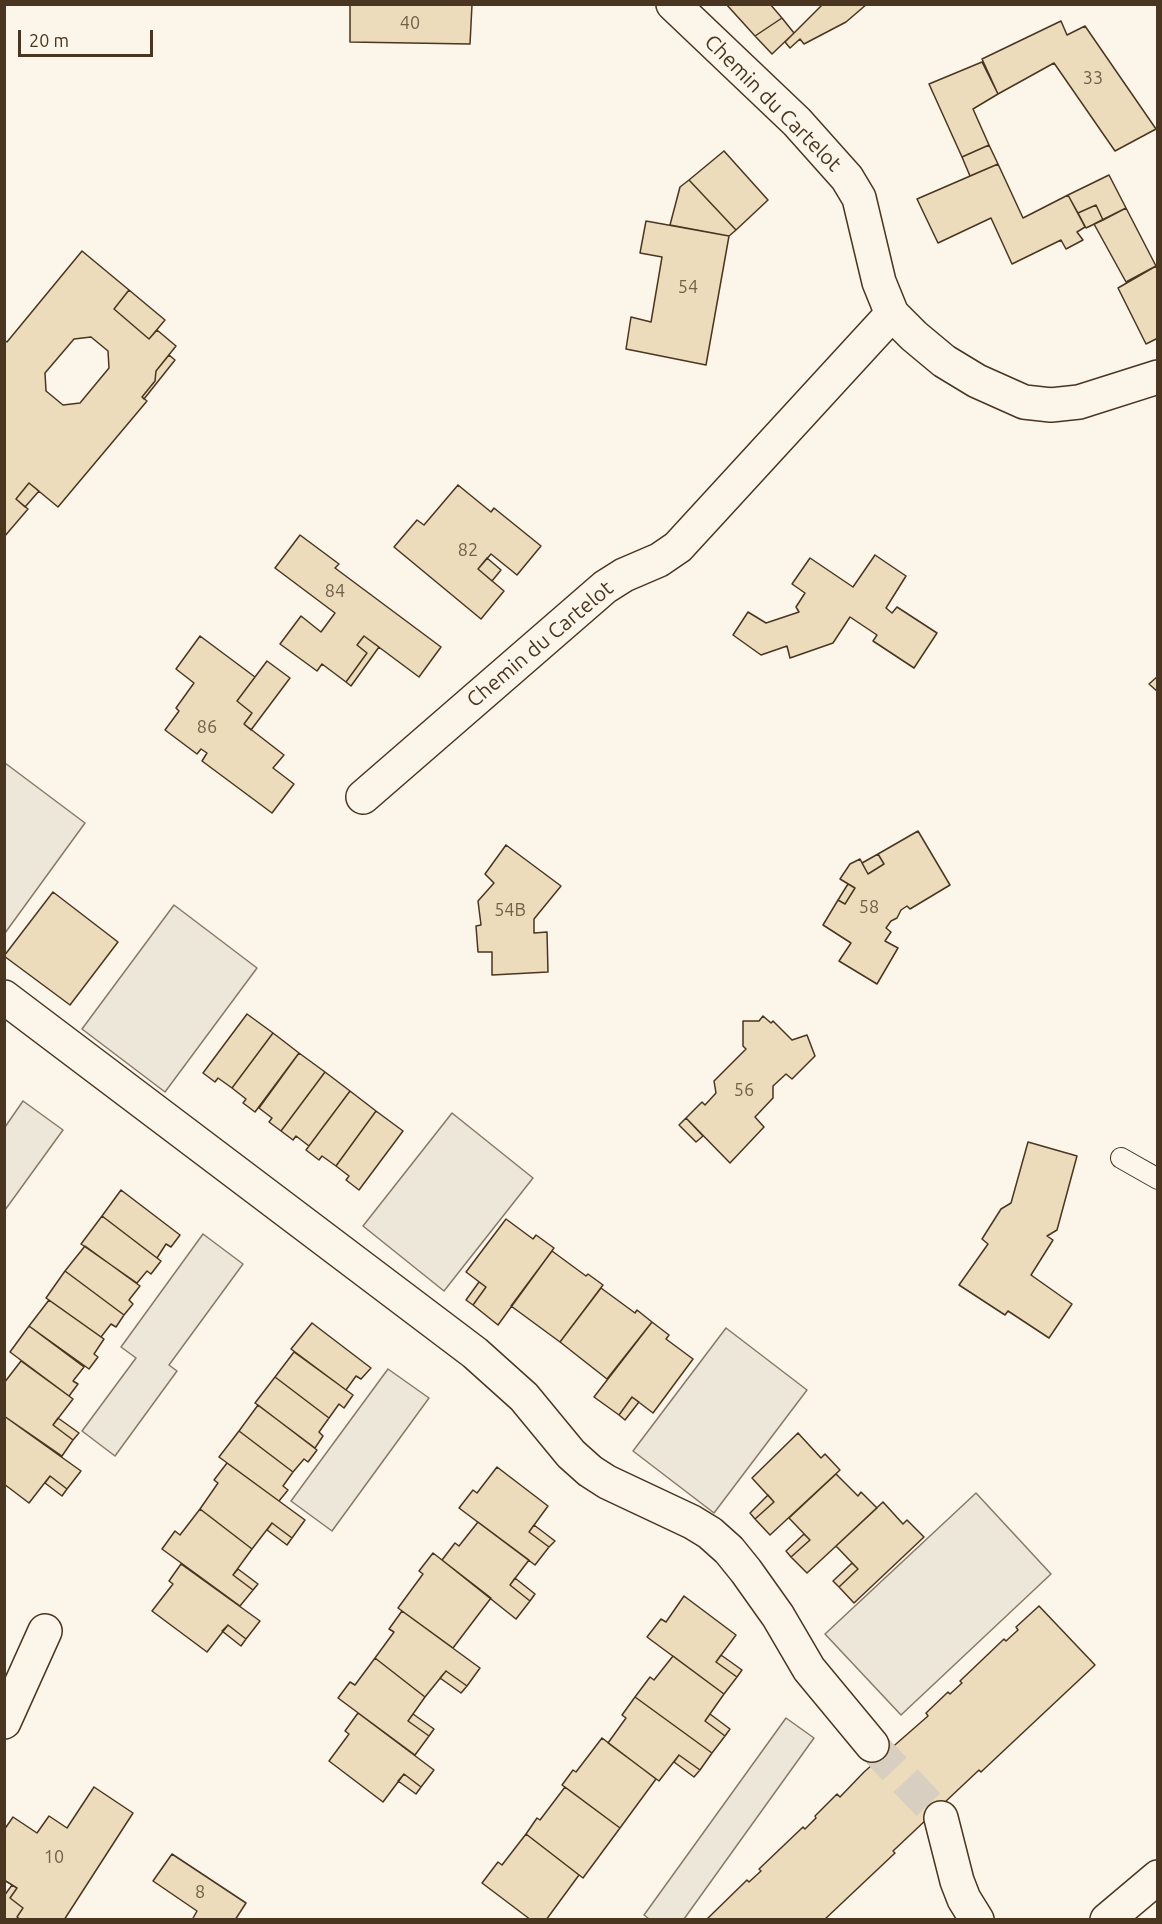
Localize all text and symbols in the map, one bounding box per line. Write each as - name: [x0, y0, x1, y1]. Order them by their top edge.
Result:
- house number: 40: [400, 12, 420, 34]
- scale bar: [21, 18, 156, 56]
- street label: Chemin du Cartelot: [699, 29, 847, 177]
- text: 20 m: [29, 30, 69, 50]
- house number: 33: [1083, 67, 1103, 89]
- house number: 54: [678, 276, 698, 298]
- house number: 82: [458, 539, 478, 561]
- street label: Chemin du Cartelot: [462, 576, 618, 712]
- house number: 84: [325, 580, 345, 602]
- house number: 86: [197, 716, 217, 738]
- house number: 58: [859, 896, 879, 918]
- house number: 54B: [494, 899, 526, 921]
- house number: 56: [734, 1079, 754, 1101]
- house number: 10: [44, 1846, 64, 1868]
- house number: 8: [195, 1881, 205, 1903]

